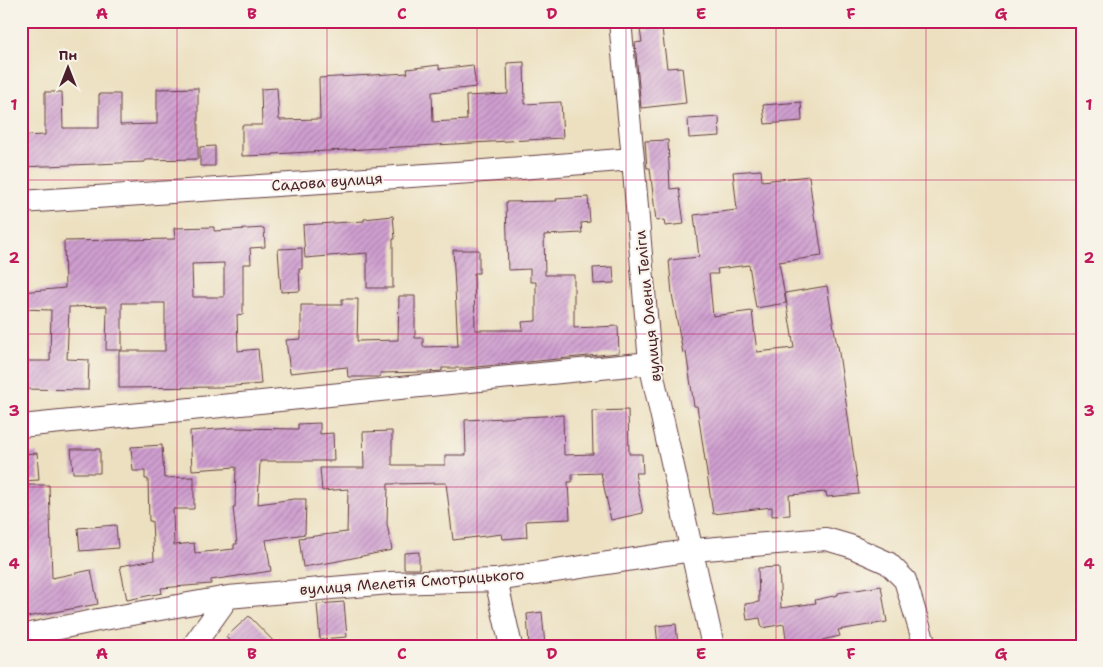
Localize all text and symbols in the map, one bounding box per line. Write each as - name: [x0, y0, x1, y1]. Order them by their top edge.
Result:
- text: A: [96, 3, 108, 24]
- text: B: [247, 3, 257, 24]
- text: C: [397, 3, 407, 24]
- text: D: [546, 3, 558, 24]
- text: E: [696, 3, 706, 24]
- text: F: [846, 3, 856, 24]
- text: G: [995, 3, 1008, 24]
- north arrow: [42, 42, 92, 92]
- text: Пн: [59, 46, 77, 64]
- text: 1: [10, 94, 18, 115]
- text: 1: [1085, 94, 1093, 115]
- street label: Садова вулиця: [271, 168, 383, 196]
- street label: вулиця Олени Теліги: [630, 229, 666, 383]
- text: 2: [8, 247, 20, 268]
- text: 2: [1083, 247, 1095, 268]
- text: 3: [8, 400, 20, 421]
- text: 3: [1083, 400, 1095, 421]
- text: 4: [8, 553, 20, 574]
- text: 4: [1083, 553, 1095, 574]
- street label: вулиця Мелетія Смотрицького: [299, 564, 525, 600]
- text: A: [96, 643, 108, 664]
- text: B: [247, 643, 257, 664]
- text: C: [397, 643, 407, 664]
- text: D: [546, 643, 558, 664]
- text: E: [696, 643, 706, 664]
- text: F: [846, 643, 856, 664]
- text: G: [995, 643, 1008, 664]

